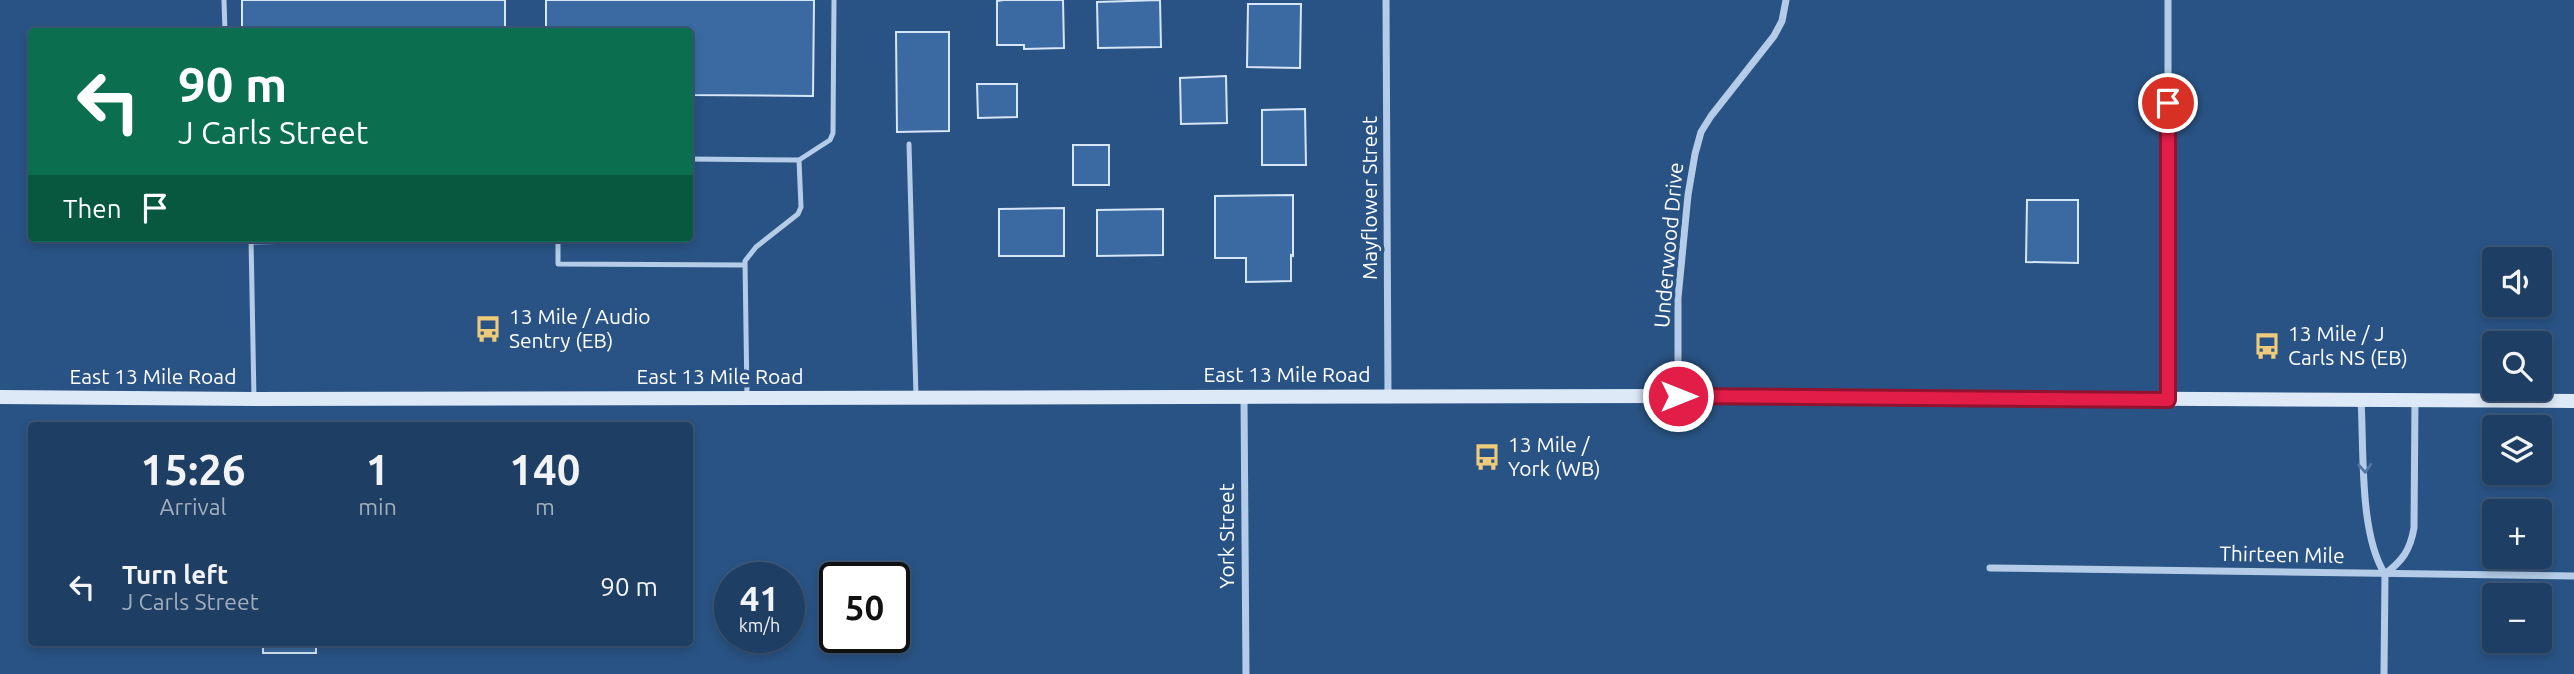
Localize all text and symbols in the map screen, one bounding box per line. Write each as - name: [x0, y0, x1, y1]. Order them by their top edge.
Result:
- icon: left: [63, 56, 154, 147]
- text: 90 m: [178, 56, 287, 111]
- pin: [2138, 73, 2198, 133]
- icon: arrive: [2149, 84, 2187, 122]
- text: J Carls Street: [178, 114, 368, 150]
- street label: Mayflower Street: [1357, 116, 1381, 280]
- street label: Underwood Drive: [1649, 161, 1687, 329]
- icon: arrive: [136, 189, 174, 227]
- text: Then: [63, 194, 122, 223]
- map controls: [2482, 247, 2552, 653]
- button: sound: [2482, 247, 2552, 317]
- place label: 13 Mile / Audio Sentry (EB): [509, 304, 651, 352]
- bus stop icon: 13 Mile / Audio Sentry (EB): [473, 314, 503, 344]
- place label: 13 Mile / J Carls NS (EB): [2288, 321, 2408, 369]
- bus stop icon: 13 Mile / J Carls NS (EB): [2252, 331, 2282, 361]
- button: search: [2482, 331, 2552, 401]
- position arrow: [1641, 359, 1715, 433]
- street label: East 13 Mile Road: [1204, 362, 1370, 386]
- street label: East 13 Mile Road: [70, 364, 236, 388]
- street label: East 13 Mile Road: [637, 364, 803, 388]
- button: layers: [2482, 415, 2552, 485]
- place label: 13 Mile / York (WB): [1508, 432, 1601, 480]
- bus stop icon: 13 Mile / York (WB): [1472, 442, 1502, 472]
- text: 15:26: [141, 446, 246, 493]
- text: 1: [366, 446, 389, 493]
- text: 140: [509, 446, 580, 493]
- one-way arrow: [2357, 463, 2372, 474]
- street label: York Street: [1214, 483, 1238, 589]
- text: Arrival: [160, 494, 227, 519]
- text: min: [358, 494, 397, 519]
- text: m: [535, 494, 555, 519]
- button: +: [2482, 499, 2552, 569]
- street label: Thirteen Mile: [2219, 541, 2345, 567]
- text: Turn left: [122, 560, 228, 589]
- speed limit sign: 50: [819, 562, 910, 653]
- icon: left: [63, 568, 101, 606]
- text: 90 m: [600, 572, 658, 601]
- text: 41: [740, 578, 779, 618]
- button: −: [2482, 583, 2552, 653]
- text: J Carls Street: [122, 589, 259, 614]
- text: km/h: [739, 615, 780, 635]

